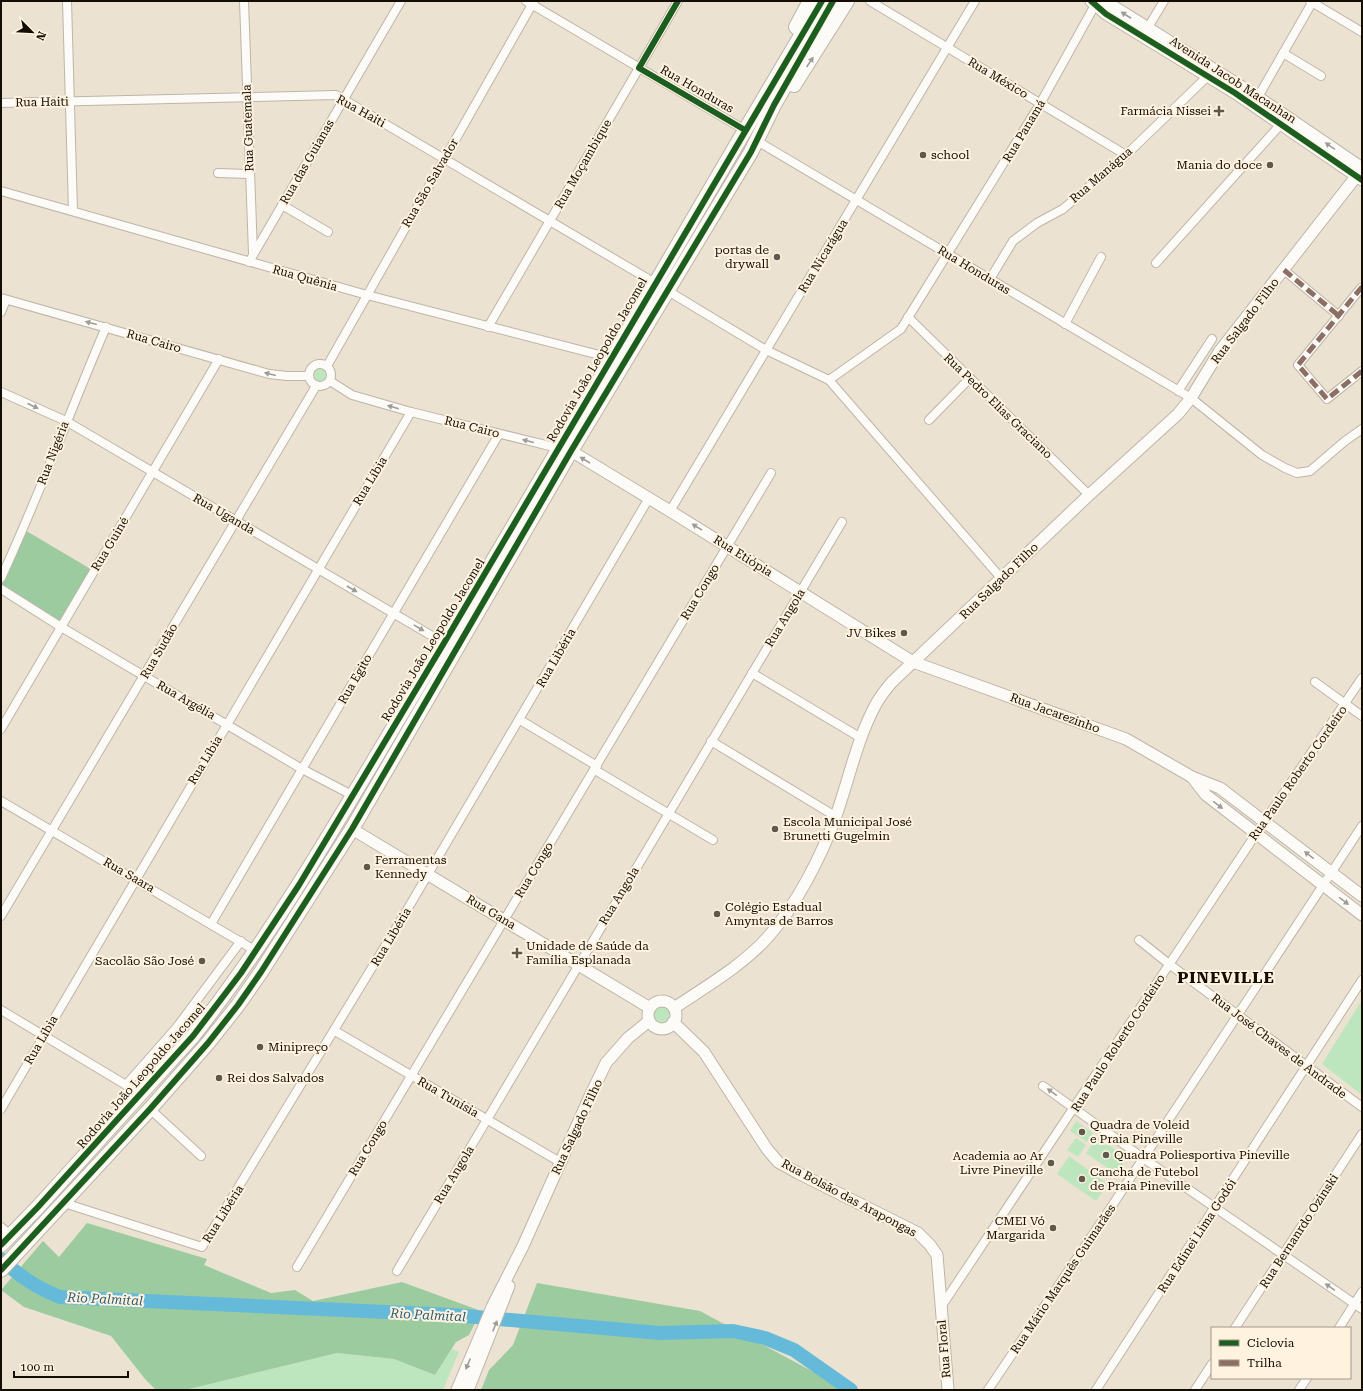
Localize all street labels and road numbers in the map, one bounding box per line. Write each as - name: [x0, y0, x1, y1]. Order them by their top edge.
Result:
- street label: Avenida Jacob Macanhan: [1167, 34, 1299, 126]
- street label: Rua México: [965, 55, 1031, 101]
- street label: Rua Honduras: [658, 62, 736, 116]
- street label: Rua Guatemala: [239, 84, 257, 172]
- street label: Rua Haiti: [334, 92, 388, 130]
- street label: Rua Haiti: [15, 95, 69, 109]
- street label: Rua Panamá: [1000, 97, 1048, 165]
- street label: Rua Moçambique: [552, 116, 615, 211]
- street label: Rua das Guianas: [277, 117, 337, 207]
- street label: Rua São Salvador: [399, 136, 461, 230]
- street label: Rua Manágua: [1067, 144, 1135, 206]
- street label: Rua Nicarágua: [795, 216, 851, 296]
- street label: Rua Honduras: [935, 243, 1013, 297]
- street label: Rua Quênia: [271, 262, 340, 294]
- street label: Rodovia João Leopoldo Jacomel: [544, 275, 650, 445]
- street label: Rua Salgado Filho: [1208, 275, 1282, 367]
- street label: Rua Cairo: [125, 327, 183, 355]
- street label: Rua Pedro Elias Graciano: [941, 350, 1055, 462]
- street label: Rua Cairo: [443, 413, 501, 441]
- street label: Rua Nigéria: [34, 419, 72, 487]
- street label: Rua Líbia: [350, 454, 390, 508]
- street label: Rua Uganda: [190, 491, 258, 538]
- street label: Rua Guiné: [88, 514, 132, 574]
- street label: Rua Etiópia: [711, 532, 775, 580]
- street label: Rua Salgado Filho: [957, 540, 1041, 622]
- street label: Rodovia João Leopoldo Jacomel: [379, 556, 488, 724]
- street label: Rua Congo: [678, 561, 722, 623]
- street label: Rua Angola: [762, 586, 808, 650]
- street label: Rua Sudão: [138, 621, 180, 681]
- street label: Rua Libéria: [533, 626, 579, 690]
- street label: Rua Egito: [335, 652, 375, 706]
- street label: Rua Argélia: [154, 678, 218, 723]
- street label: Rua Jacarezinho: [1008, 690, 1102, 736]
- street label: Rua Paulo Roberto Cordeiro: [1246, 703, 1350, 843]
- street label: Rua Líbia: [185, 733, 225, 787]
- street label: Rua Congo: [512, 839, 556, 901]
- street label: Rua Saara: [101, 855, 158, 896]
- street label: Rua Angola: [596, 864, 642, 928]
- street label: Rua Gana: [464, 892, 519, 933]
- street label: Rua Libéria: [368, 905, 414, 969]
- street label: Rua Paulo Roberto Cordeiro: [1068, 971, 1168, 1115]
- street label: Rua José Chaves de Andrade: [1209, 991, 1350, 1102]
- street label: Rodovia João Leopoldo Jacomel: [74, 1000, 208, 1151]
- street label: Rua Líbia: [21, 1012, 61, 1067]
- street label: Rua Tunísia: [415, 1074, 481, 1120]
- street label: Rua Salgado Filho: [549, 1077, 605, 1177]
- street label: Rua Congo: [346, 1117, 390, 1179]
- street label: Rua Angola: [431, 1143, 477, 1207]
- street label: Rua Bolsão das Arapongas: [779, 1156, 919, 1240]
- street label: Rua Bernanrdo Ozinski: [1257, 1171, 1341, 1291]
- street label: Rua Edinei Lima Godói: [1155, 1176, 1239, 1296]
- street label: Rua Libéria: [200, 1182, 247, 1246]
- street label: Rua Mário Marquês Guimarães: [1008, 1201, 1118, 1356]
- street label: Rua Floral: [934, 1319, 954, 1379]

